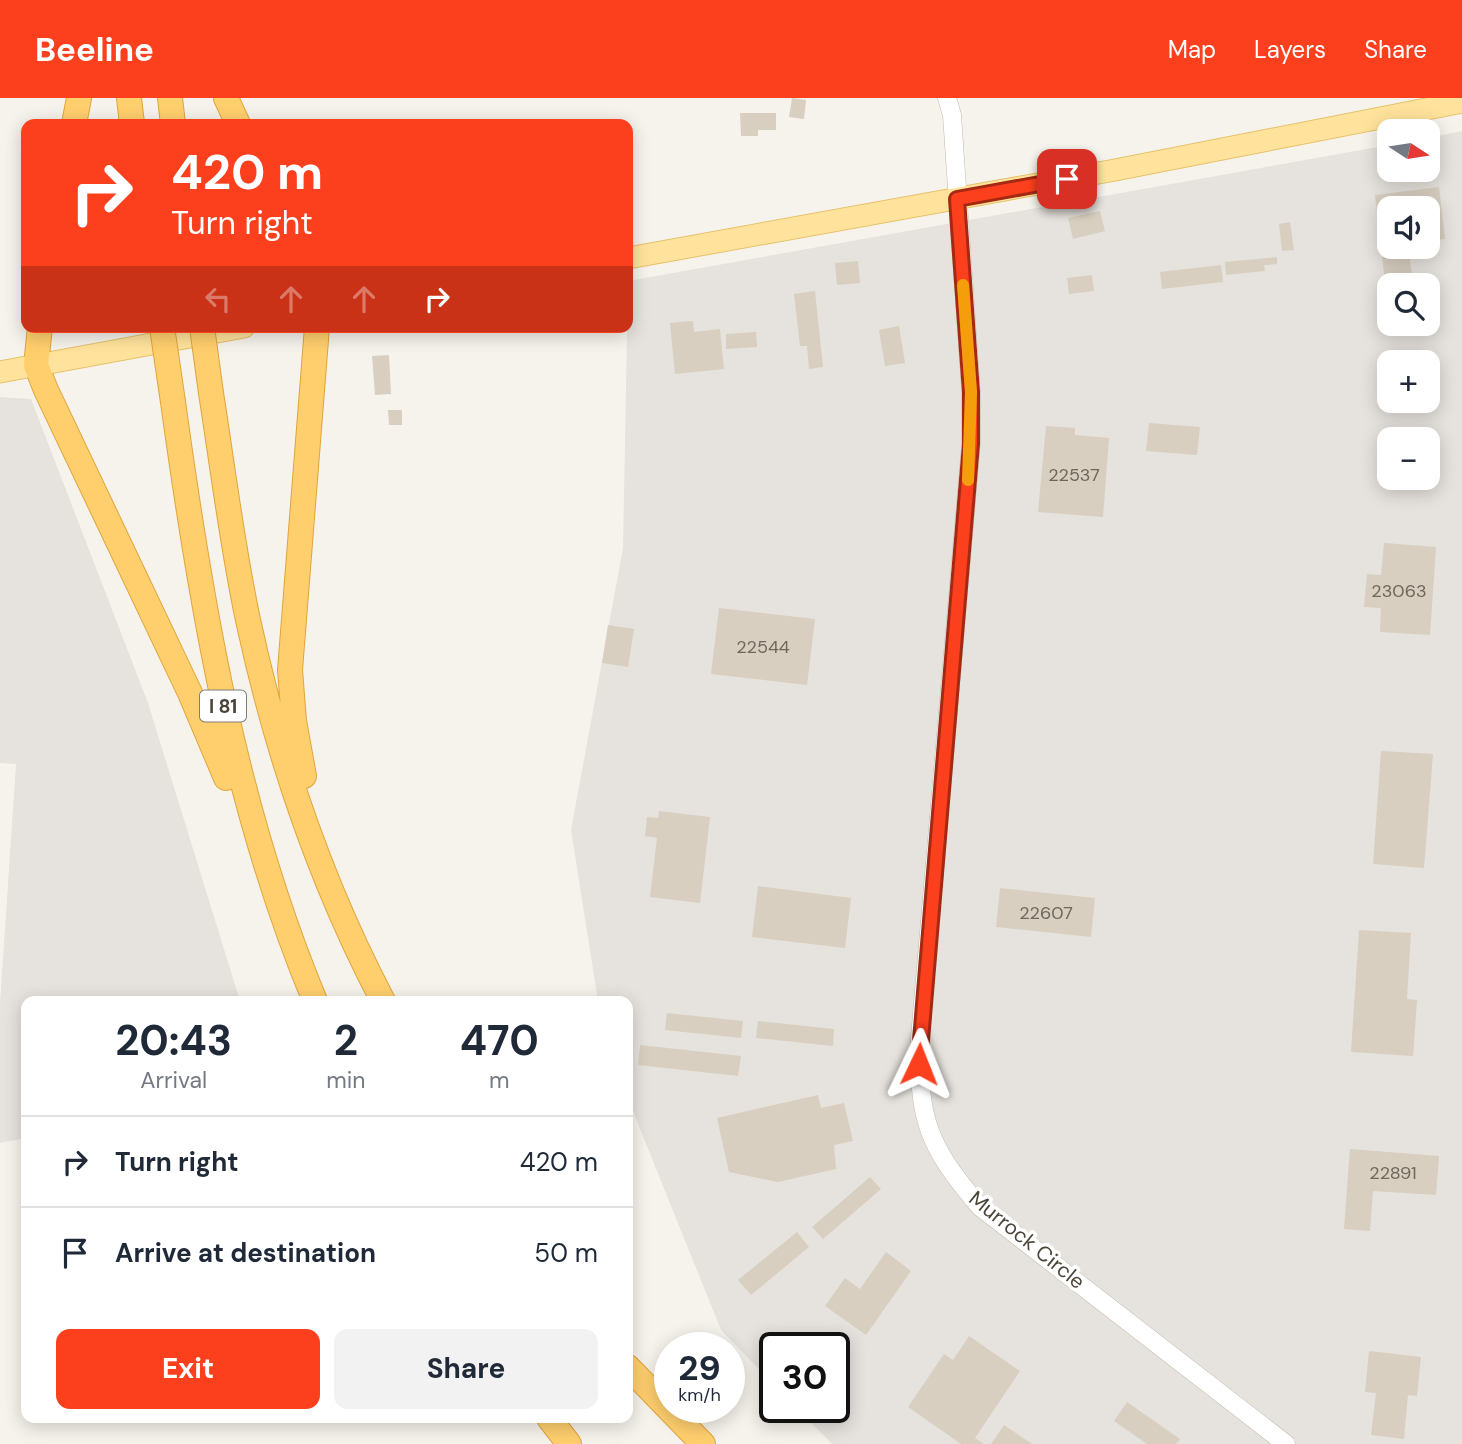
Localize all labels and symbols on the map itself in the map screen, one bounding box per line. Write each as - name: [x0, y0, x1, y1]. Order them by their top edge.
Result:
- north arrow: [1377, 119, 1440, 182]
- pin: [1037, 149, 1097, 209]
- house number: 22537: [1048, 463, 1100, 487]
- house number: 23063: [1371, 579, 1427, 603]
- house number: 22544: [736, 635, 790, 659]
- road number: I 81: [200, 691, 246, 722]
- house number: 22607: [1019, 901, 1073, 925]
- position arrow: [882, 1027, 956, 1101]
- house number: 22891: [1369, 1161, 1417, 1185]
- street label: Murrock Circle: [963, 1185, 1091, 1295]
- speed limit sign: 30: [759, 1332, 850, 1423]

